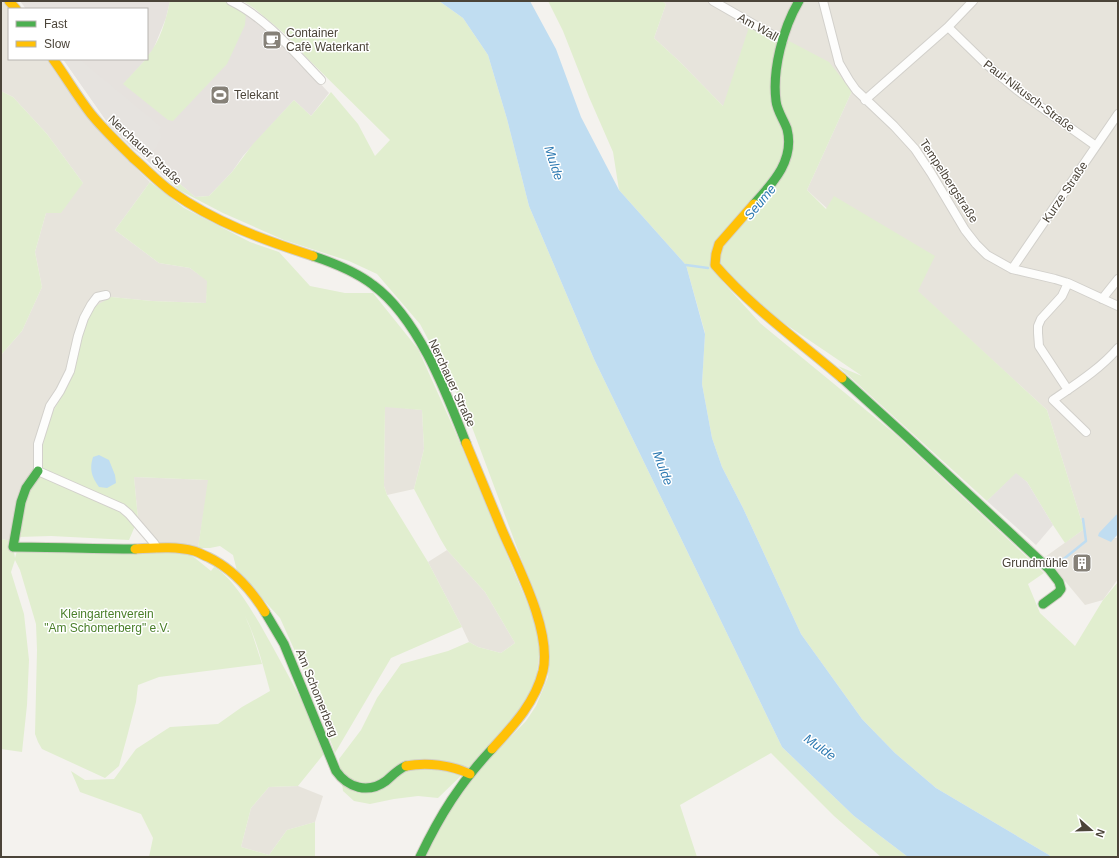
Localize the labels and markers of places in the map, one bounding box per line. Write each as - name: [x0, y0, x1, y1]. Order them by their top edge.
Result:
- place label: Container Cafè Waterkant: [286, 26, 370, 54]
- cafe icon: Container Cafè Waterkant: [261, 29, 283, 51]
- sports icon: Telekant: [209, 84, 231, 106]
- place label: Telekant: [234, 88, 279, 102]
- building icon: Grundmühle: [1071, 552, 1093, 574]
- place label: Grundmühle: [1002, 556, 1068, 570]

